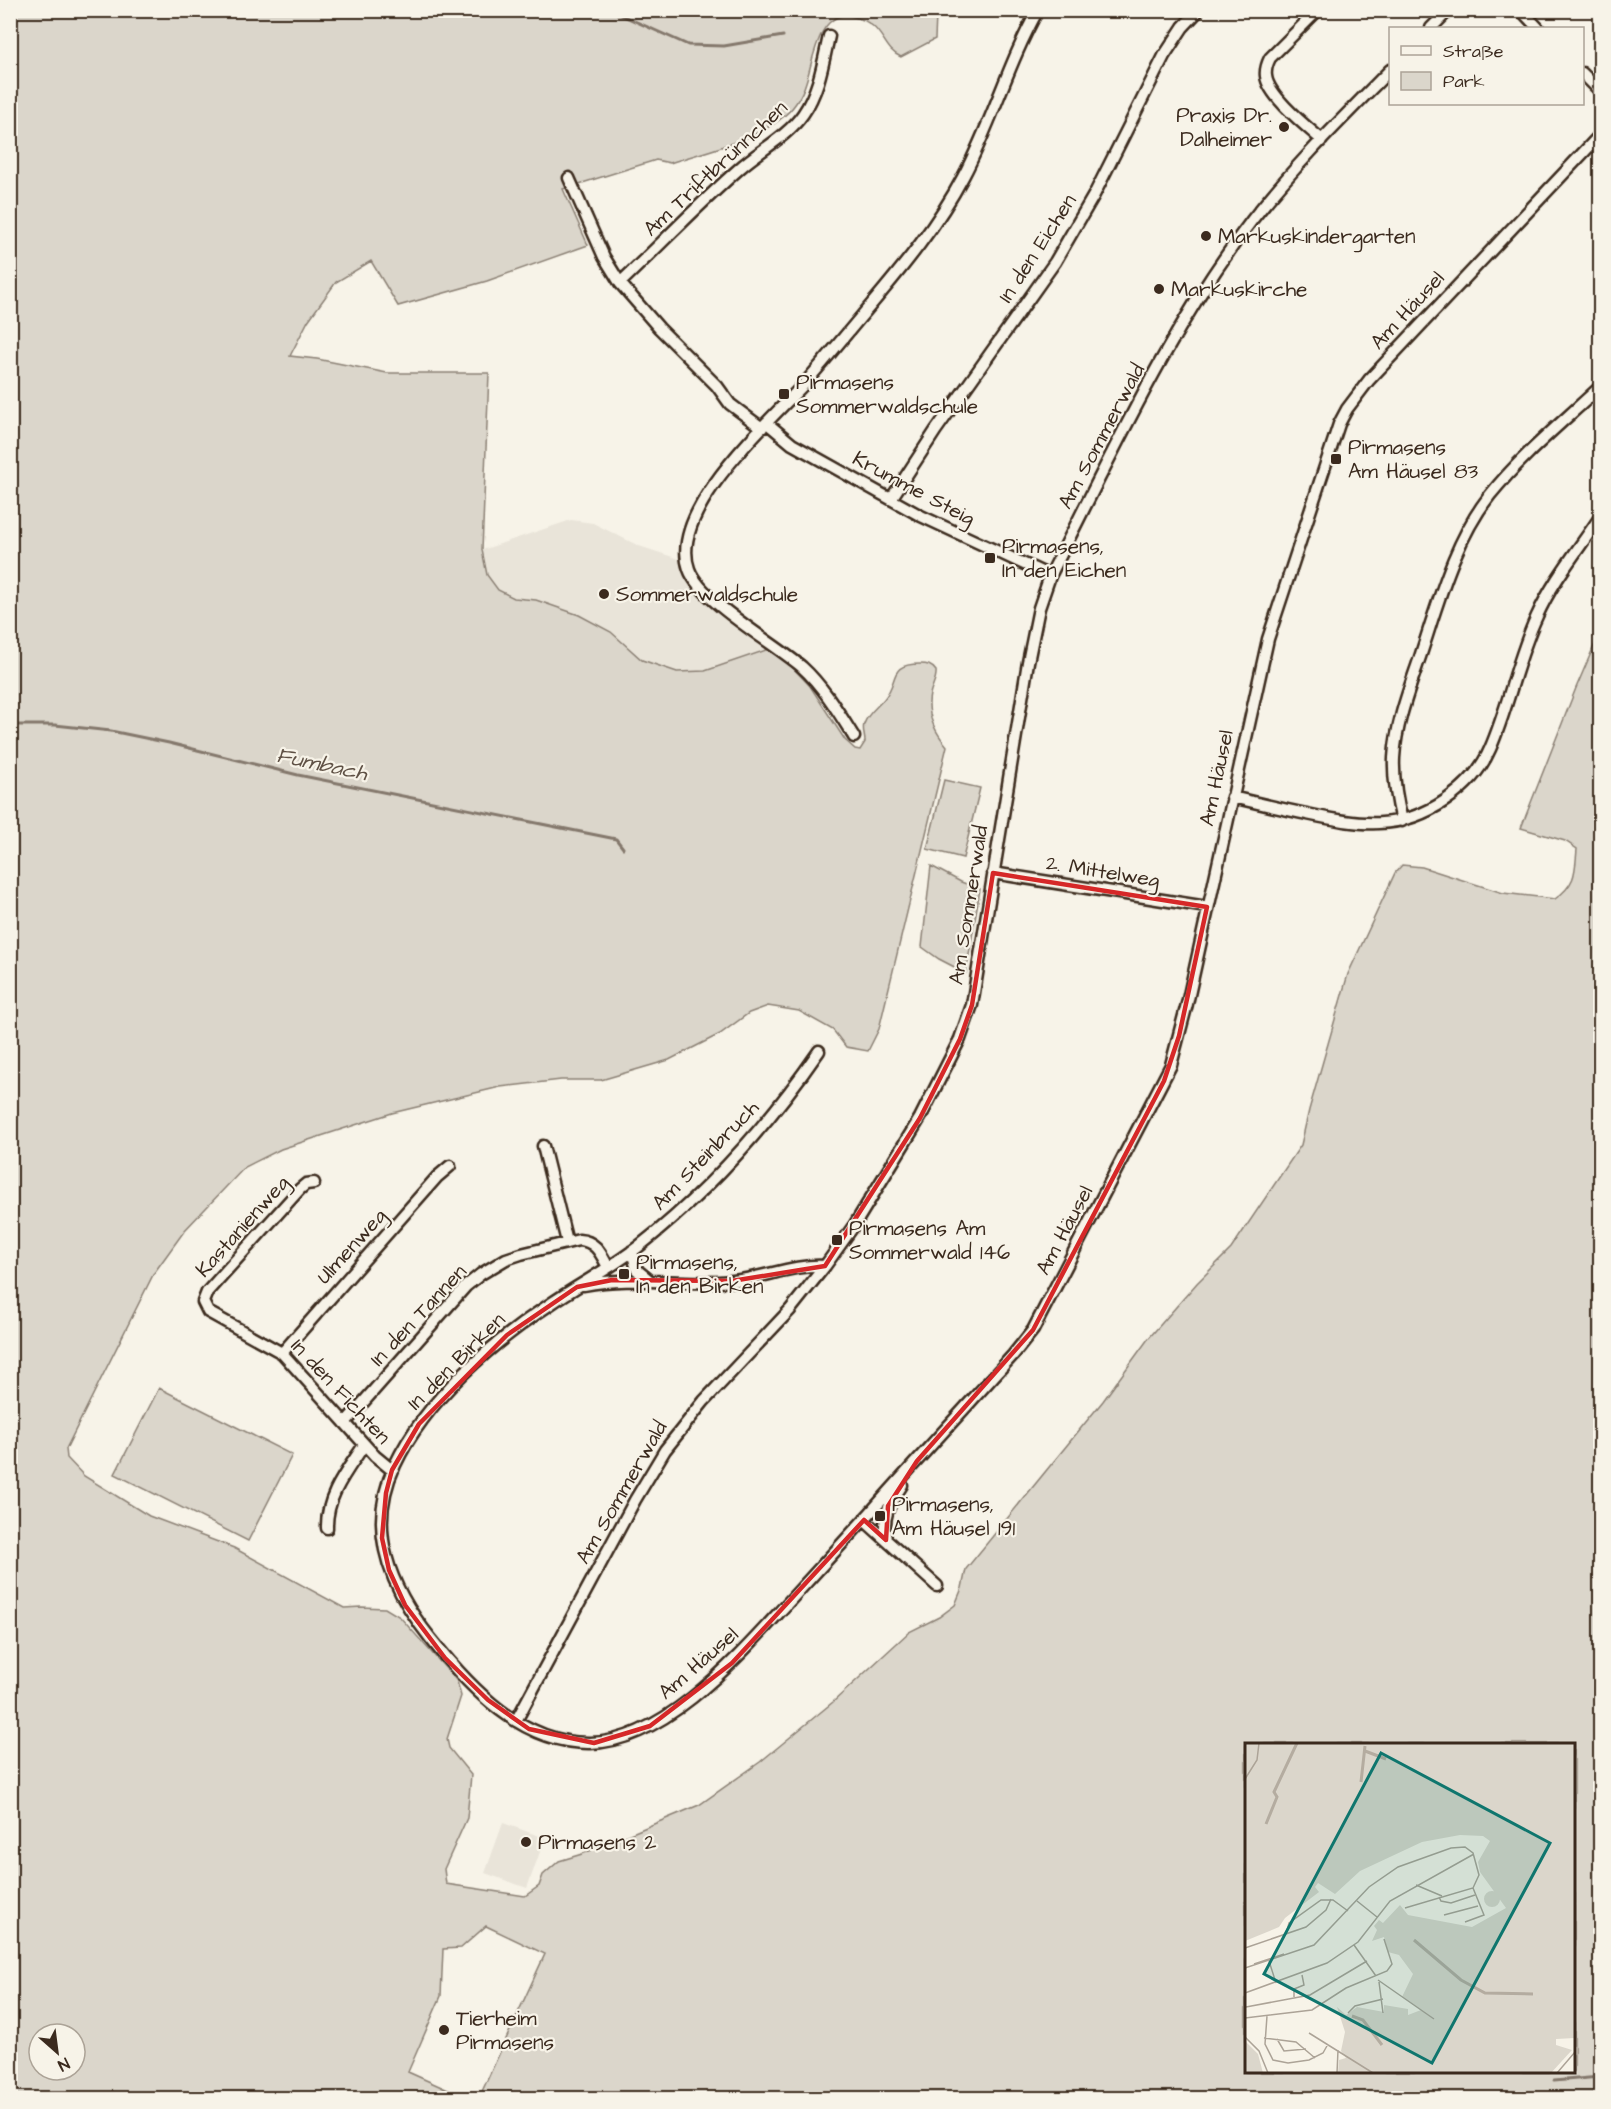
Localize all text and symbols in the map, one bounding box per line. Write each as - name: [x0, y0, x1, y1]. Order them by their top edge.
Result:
- legend: [1389, 27, 1584, 105]
- text: Straße: [1443, 39, 1504, 64]
- text: Park: [1443, 69, 1485, 94]
- street label: Am Triftbrünnchen: [637, 94, 794, 243]
- place label: Praxis Dr. Dalheimer: [1176, 101, 1272, 154]
- marker: Praxis Dr. Dalheimer: [1277, 120, 1291, 134]
- street label: In den Eichen: [991, 188, 1083, 308]
- place label: Markuskindergarten: [1218, 222, 1416, 253]
- marker: Markuskindergarten: [1199, 229, 1213, 243]
- street label: Am Häusel: [1364, 265, 1451, 356]
- place label: Markuskirche: [1171, 275, 1307, 304]
- marker: Markuskirche: [1152, 282, 1166, 296]
- street label: Am Sommerwald: [1051, 358, 1152, 514]
- place label: Pirmasens Sommerwaldschule: [796, 368, 978, 421]
- marker: Pirmasens Sommerwaldschule: [777, 387, 791, 401]
- place label: Pirmasens Am Häusel 83: [1348, 433, 1478, 486]
- street label: Krumme Steig: [847, 444, 980, 535]
- marker: Pirmasens Am Häusel 83: [1329, 452, 1343, 466]
- place label: Pirmasens, In den Eichen: [1002, 532, 1126, 585]
- marker: Pirmasens, In den Eichen: [983, 551, 997, 565]
- place label: Sommerwaldschule: [616, 580, 798, 609]
- marker: Sommerwaldschule: [597, 587, 611, 601]
- street label: Am Häusel: [1192, 727, 1241, 829]
- water label: Fumbach: [274, 740, 371, 789]
- street label: Am Sommerwald: [942, 823, 995, 987]
- street label: 2. Mittelweg: [1044, 848, 1162, 897]
- street label: Am Steinbruch: [645, 1093, 766, 1217]
- street label: Kastanienweg: [189, 1169, 298, 1285]
- street label: Am Häusel: [1029, 1180, 1100, 1280]
- street label: Ulmenweg: [310, 1202, 395, 1292]
- place label: Pirmasens Am Sommerwald 146: [849, 1214, 1010, 1267]
- marker: Pirmasens Am Sommerwald 146: [830, 1233, 844, 1247]
- place label: Pirmasens, In den Birken: [636, 1248, 764, 1301]
- street label: In den Tannen: [364, 1258, 473, 1373]
- marker: Pirmasens, In den Birken: [617, 1267, 631, 1281]
- street label: In den Birken: [401, 1306, 512, 1417]
- street label: In den Fichten: [284, 1332, 397, 1451]
- street label: Am Sommerwald: [569, 1415, 674, 1569]
- place label: Pirmasens, Am Häusel 191: [892, 1490, 1016, 1543]
- marker: Pirmasens, Am Häusel 191: [873, 1509, 887, 1523]
- street label: Am Häusel: [652, 1620, 745, 1706]
- inset map: [1245, 1743, 1575, 2073]
- place label: Pirmasens 2: [538, 1828, 657, 1857]
- marker: Pirmasens 2: [519, 1835, 533, 1849]
- place label: Tierheim Pirmasens: [456, 2004, 554, 2057]
- north arrow: [27, 2022, 87, 2082]
- marker: Tierheim Pirmasens: [437, 2023, 451, 2037]
- text: N: [54, 2052, 73, 2076]

